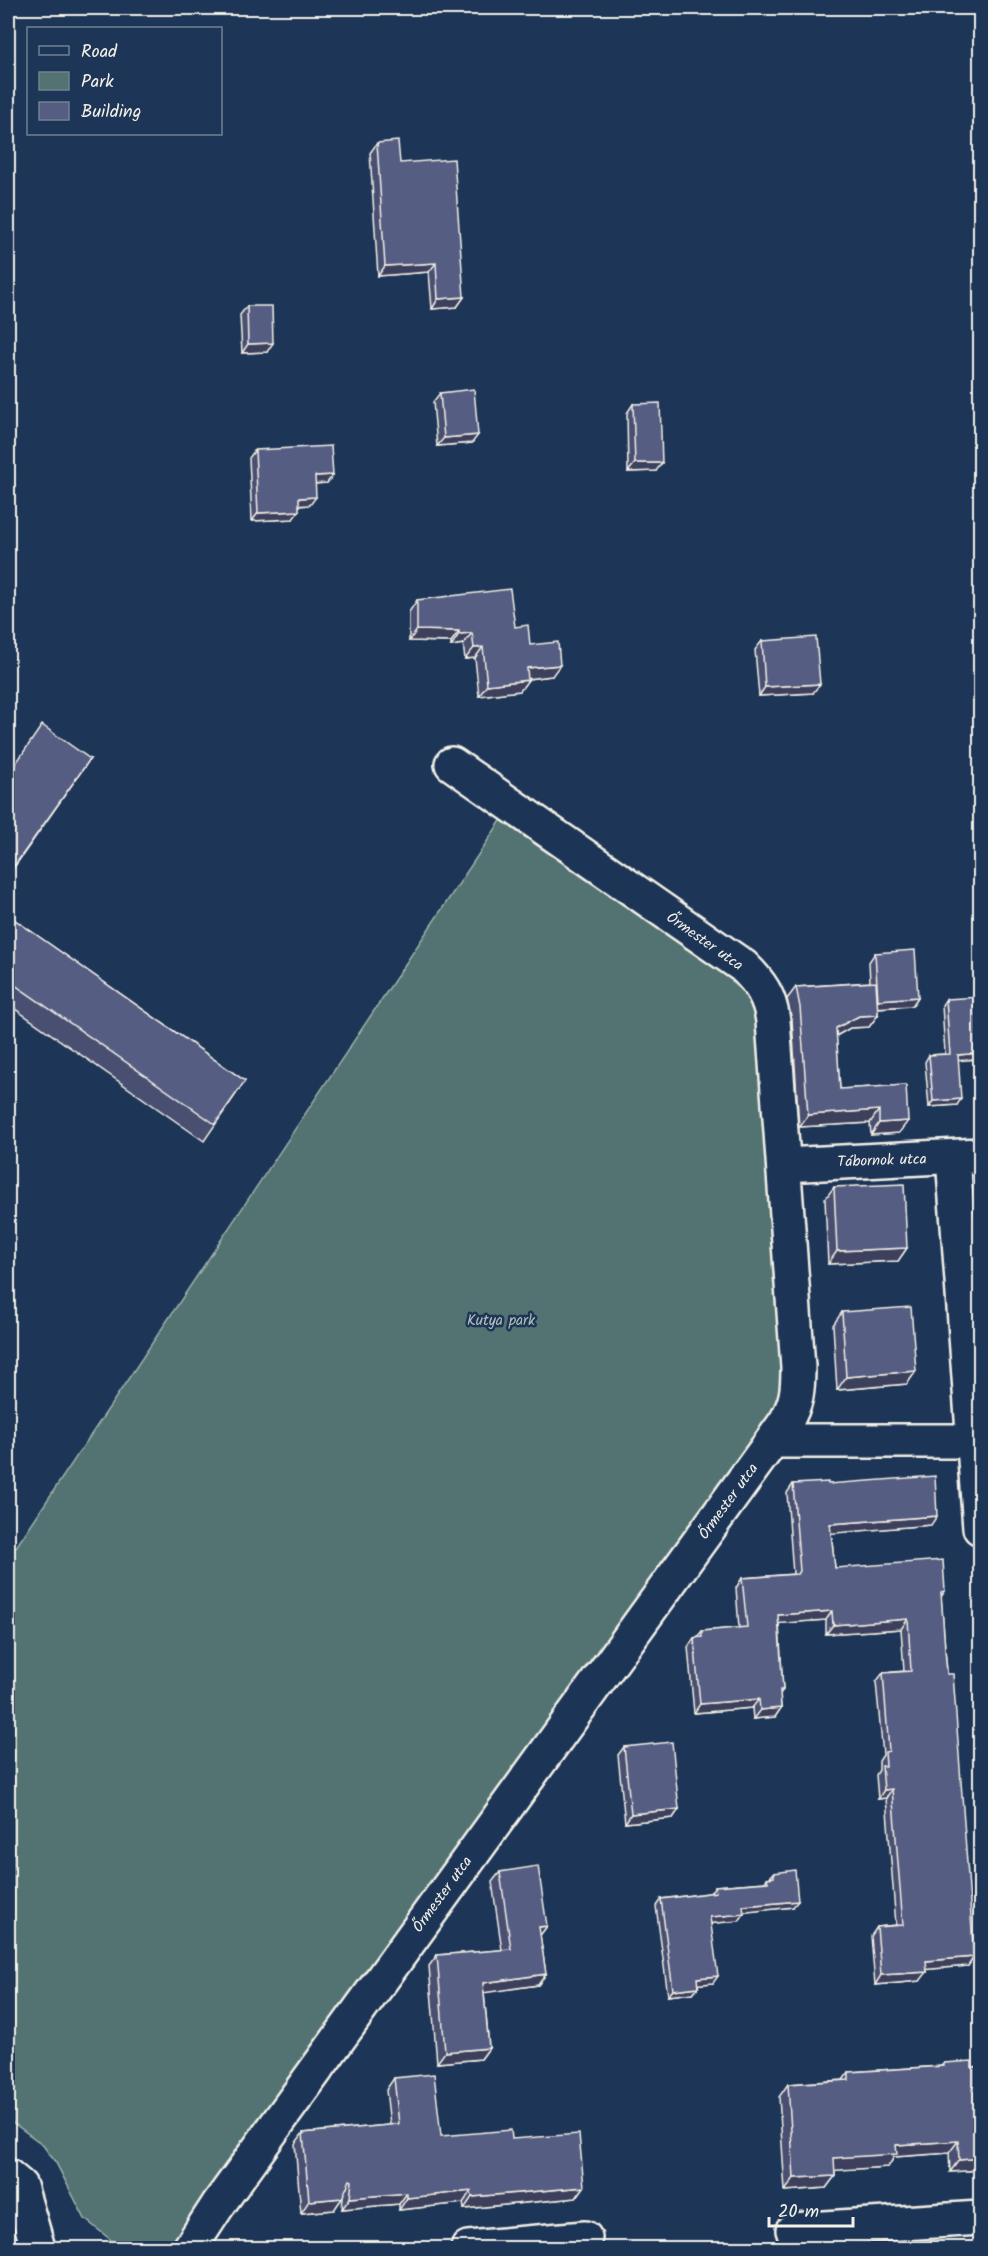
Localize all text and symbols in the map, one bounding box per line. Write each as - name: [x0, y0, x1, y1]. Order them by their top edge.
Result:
- legend: [27, 27, 222, 135]
- text: Road: [81, 38, 118, 67]
- text: Park: [81, 68, 114, 97]
- text: Building: [81, 98, 141, 127]
- street label: Őrmester utca: [661, 906, 748, 977]
- street label: Tábornok utca: [837, 1147, 927, 1175]
- park label: Kutya park: [467, 1309, 536, 1333]
- street label: Őrmester utca: [693, 1458, 765, 1545]
- street label: Őrmester utca: [407, 1851, 479, 1938]
- scale bar: [769, 2190, 853, 2228]
- text: 20 m: [778, 2198, 819, 2227]

